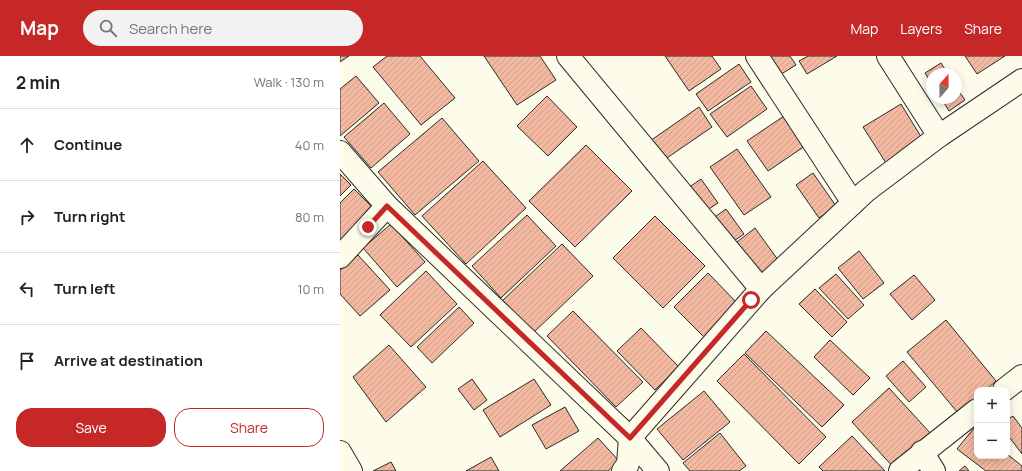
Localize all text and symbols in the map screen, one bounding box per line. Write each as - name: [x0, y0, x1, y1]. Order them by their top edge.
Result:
- search box: [83, 10, 363, 46]
- text: Map: [20, 15, 59, 41]
- icon: search: [97, 17, 119, 39]
- text: Search here: [129, 18, 212, 39]
- text: Map: [850, 19, 878, 38]
- text: Layers: [900, 19, 942, 38]
- text: Share: [964, 19, 1002, 38]
- north arrow: [926, 68, 962, 104]
- text: 2 min: [16, 71, 60, 94]
- text: Walk · 130 m: [254, 73, 324, 91]
- icon: ahead: [16, 134, 38, 156]
- text: Continue: [54, 134, 122, 155]
- text: 40 m: [295, 136, 324, 154]
- icon: right: [16, 206, 38, 228]
- text: Turn right: [54, 206, 125, 227]
- text: 80 m: [295, 208, 324, 226]
- route end: [359, 218, 377, 236]
- icon: left: [16, 278, 38, 300]
- text: Turn left: [54, 278, 116, 299]
- text: 10 m: [297, 280, 324, 298]
- route start: [742, 291, 760, 309]
- icon: arrive: [16, 350, 38, 372]
- text: Arrive at destination: [54, 350, 203, 371]
- map controls: [974, 387, 1010, 459]
- button: +: [974, 387, 1010, 423]
- button: Save: [16, 408, 166, 447]
- button: Share: [174, 408, 324, 447]
- button: −: [974, 423, 1010, 459]

